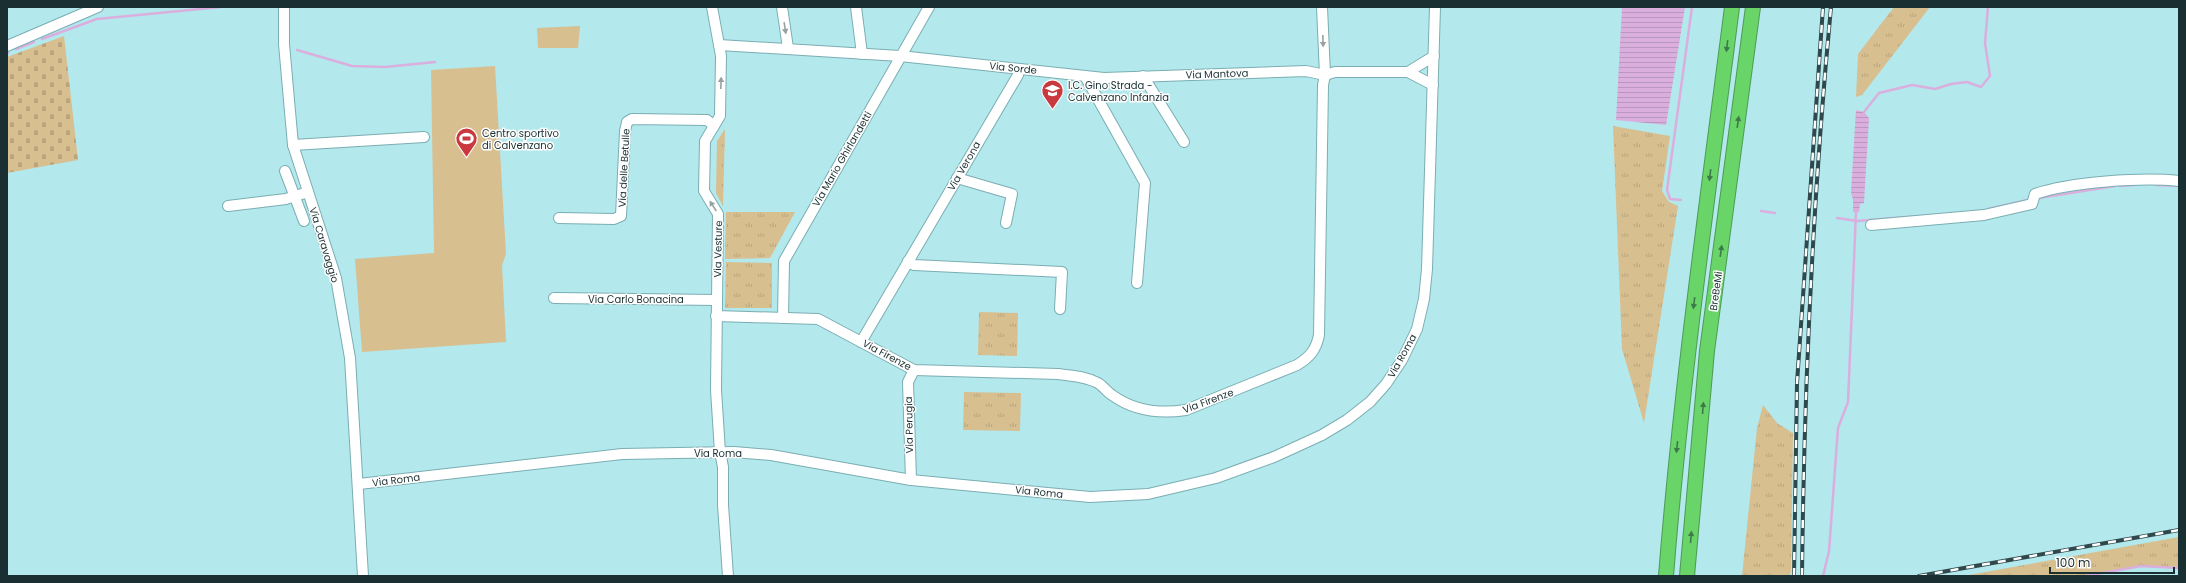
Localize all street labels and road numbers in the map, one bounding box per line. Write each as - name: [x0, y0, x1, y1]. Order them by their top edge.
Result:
- street label: Via Sorde: [989, 58, 1037, 78]
- street label: Via Mantova: [1185, 65, 1249, 83]
- street label: Via Mario Ghirlandetti: [809, 108, 875, 210]
- street label: Via delle Betulle: [614, 128, 634, 208]
- street label: Via Verona: [944, 138, 984, 194]
- street label: Via Caravaggio: [305, 205, 343, 285]
- street label: Via Vesture: [710, 220, 726, 278]
- street label: BreBeMi: [1706, 270, 1726, 312]
- street label: Via Carlo Bonacina: [588, 292, 684, 307]
- street label: Via Roma: [1384, 331, 1420, 381]
- street label: Via Firenze: [860, 336, 914, 374]
- street label: Via Firenze: [1180, 385, 1236, 417]
- street label: Via Perugia: [901, 396, 917, 454]
- street label: Via Roma: [694, 446, 742, 461]
- street label: Via Roma: [371, 470, 421, 490]
- street label: Via Roma: [1014, 482, 1064, 502]

